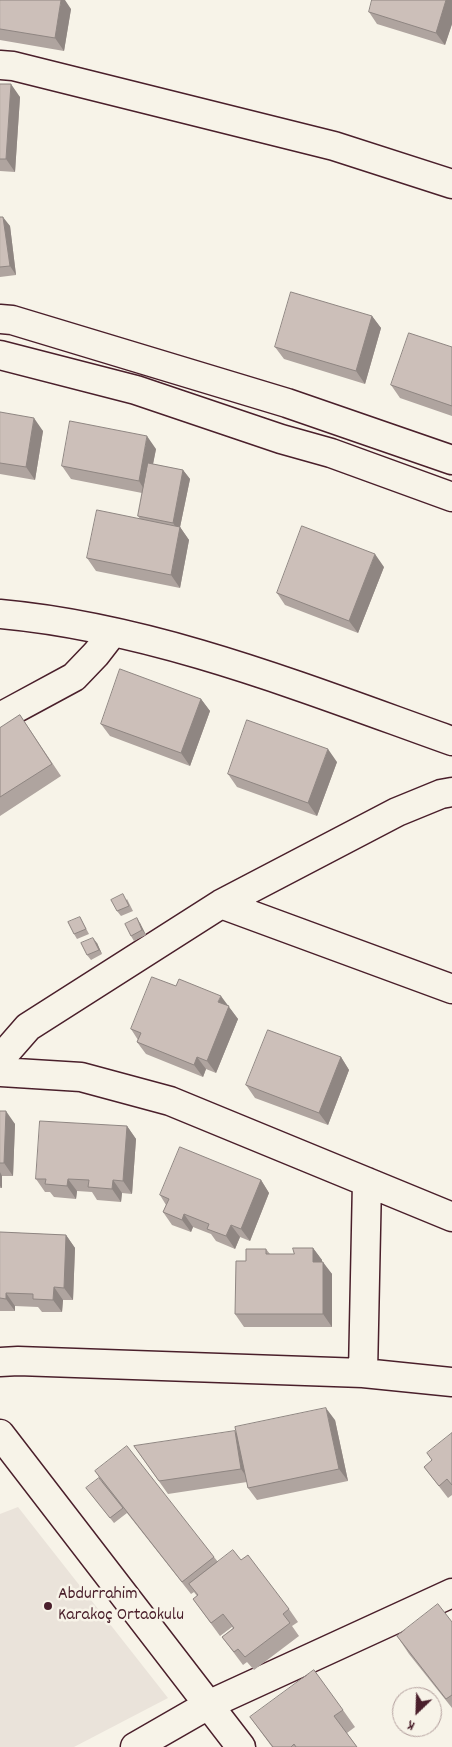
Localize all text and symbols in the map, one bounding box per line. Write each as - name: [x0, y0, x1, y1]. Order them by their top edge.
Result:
- place label: Abdurrahim Karakoç Ortaokulu: [58, 1585, 184, 1628]
- marker: Abdurrahim Karakoç Ortaokulu: [42, 1600, 54, 1612]
- north arrow: [392, 1687, 442, 1737]
- text: K: [404, 1714, 418, 1735]

